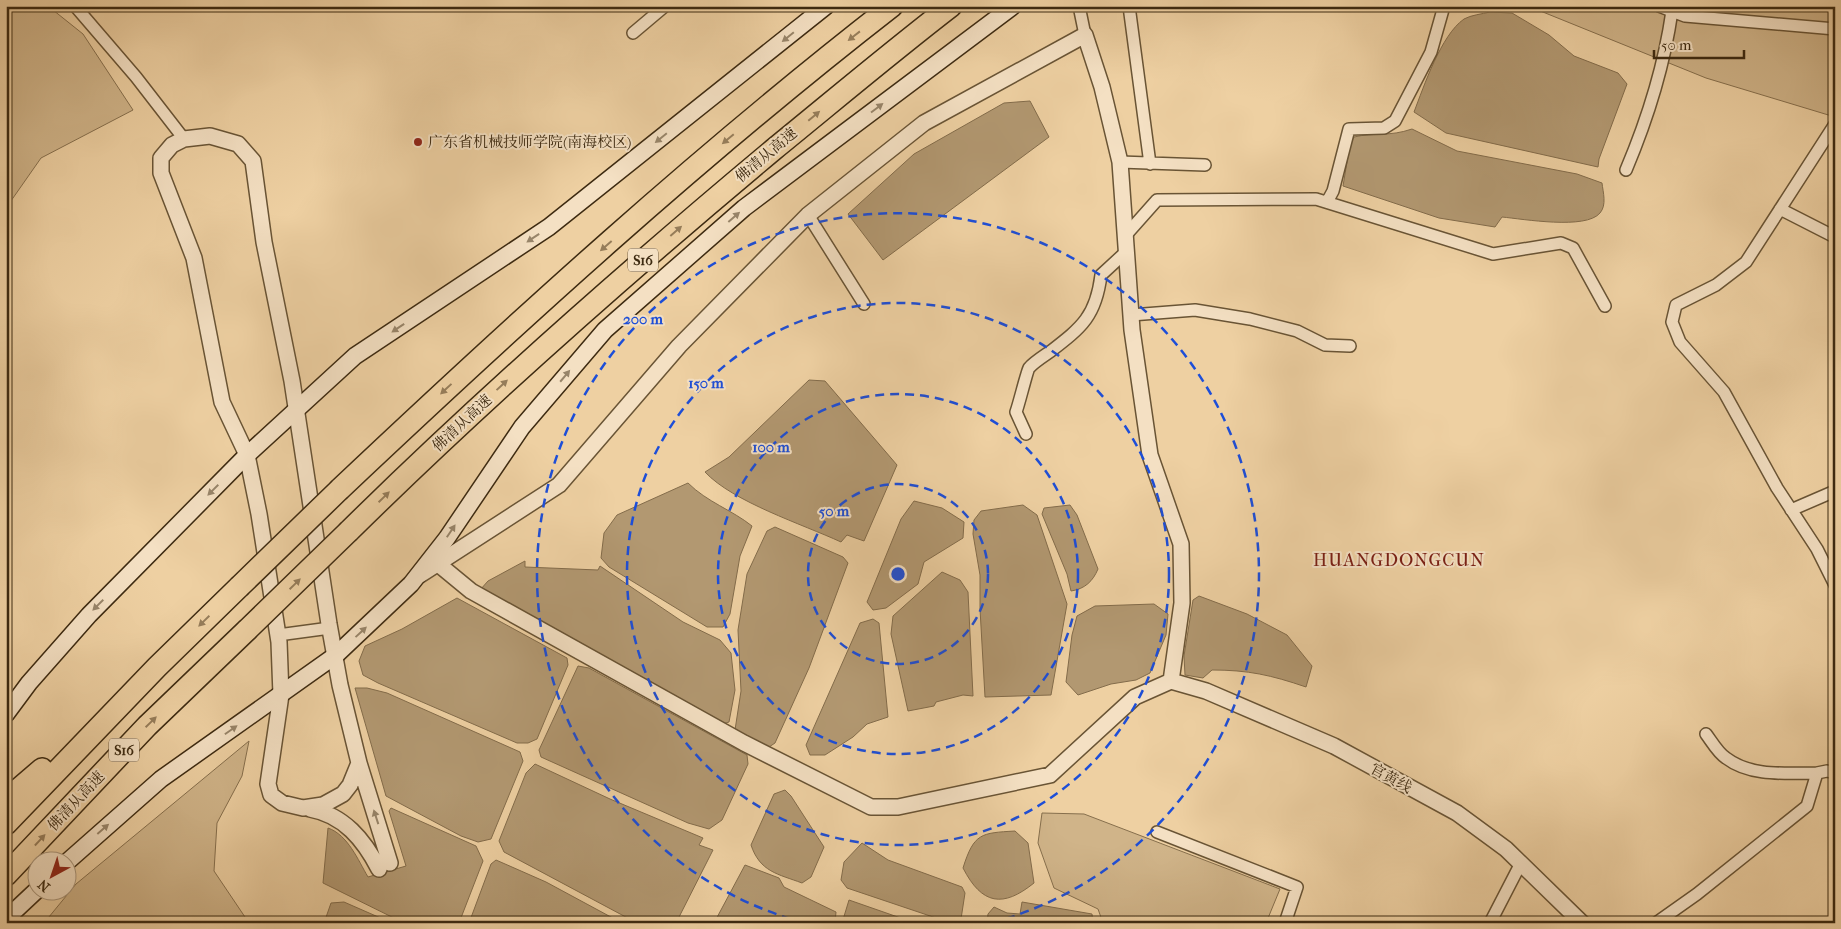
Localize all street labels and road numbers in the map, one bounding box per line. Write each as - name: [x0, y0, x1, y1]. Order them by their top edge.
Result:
- street label: 佛清从高速: [731, 124, 801, 186]
- road number: S16: [628, 248, 658, 272]
- street label: 佛清从高速: [428, 391, 496, 455]
- road number: S16: [109, 738, 139, 762]
- street label: 官黄线: [1367, 759, 1415, 797]
- street label: 佛清从高速: [44, 767, 108, 835]

